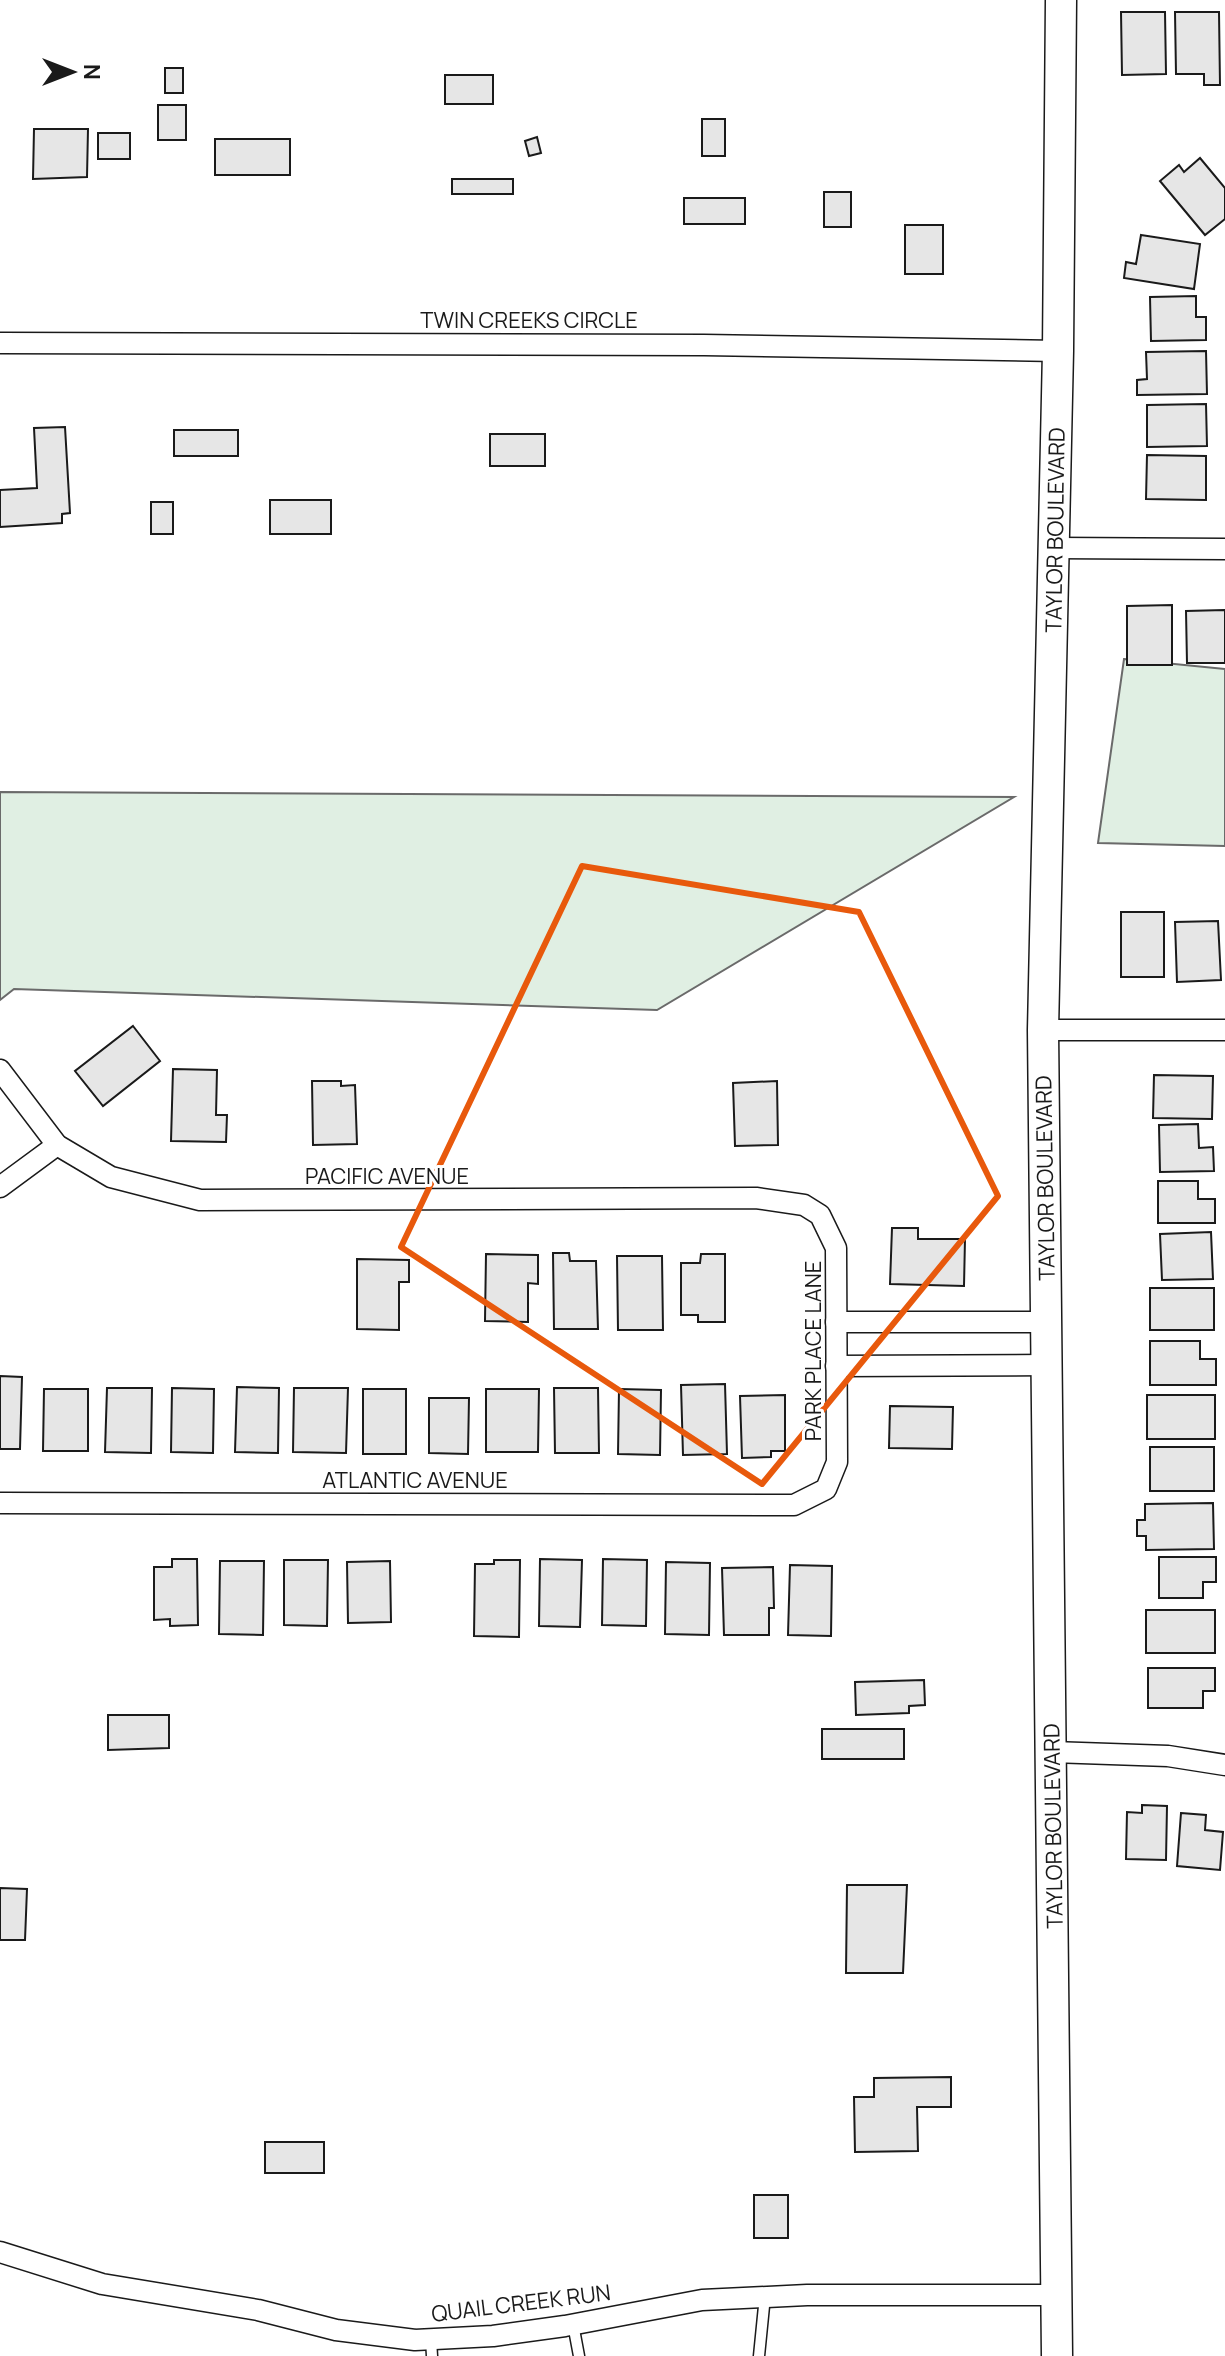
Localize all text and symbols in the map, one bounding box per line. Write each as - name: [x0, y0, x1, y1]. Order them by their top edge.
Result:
- north arrow: [32, 32, 112, 112]
- text: N: [77, 64, 107, 80]
- street label: TWIN CREEKS CIRCLE: [420, 305, 638, 335]
- street label: TAYLOR BOULEVARD: [1038, 427, 1072, 633]
- street label: TAYLOR BOULEVARD: [1028, 1075, 1062, 1281]
- street label: PACIFIC AVENUE: [305, 1161, 469, 1191]
- street label: PARK PLACE LANE: [798, 1261, 828, 1441]
- street label: ATLANTIC AVENUE: [322, 1465, 508, 1495]
- street label: TAYLOR BOULEVARD: [1036, 1723, 1070, 1929]
- street label: QUAIL CREEK RUN: [430, 2277, 612, 2329]

